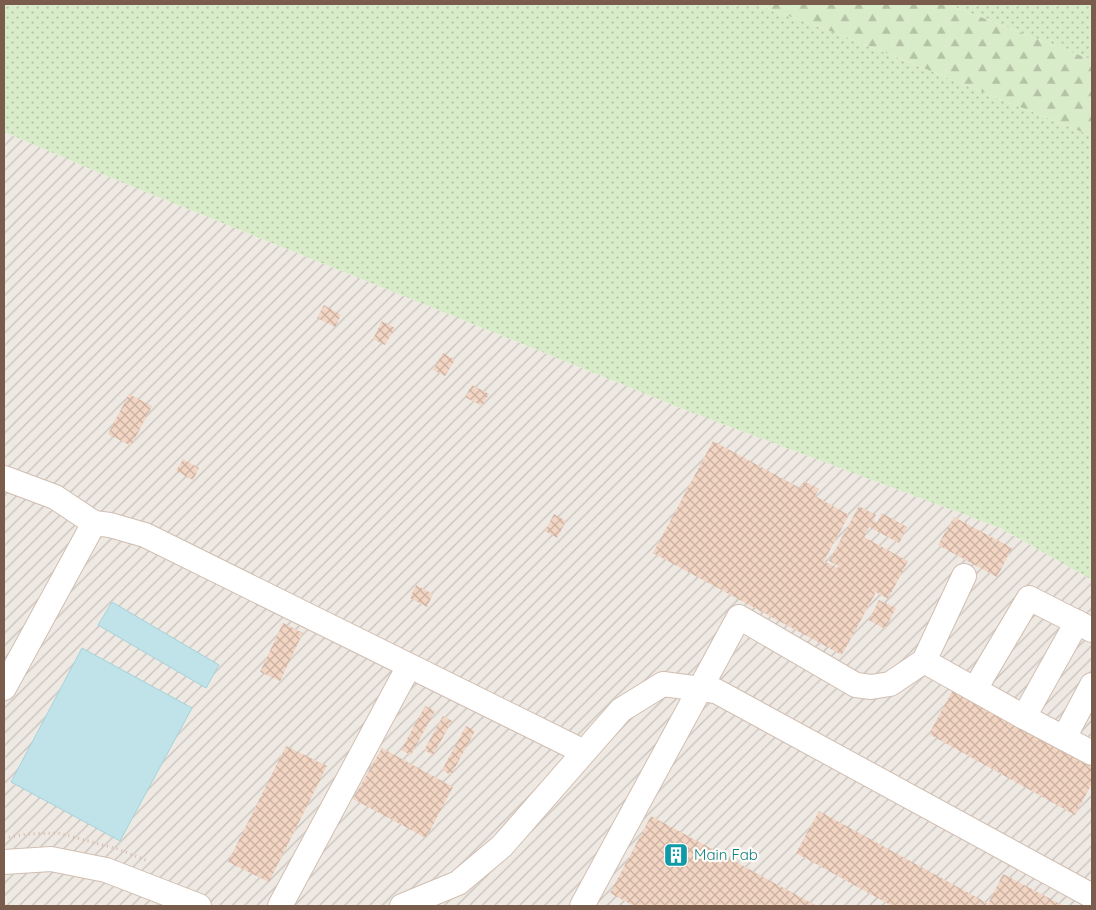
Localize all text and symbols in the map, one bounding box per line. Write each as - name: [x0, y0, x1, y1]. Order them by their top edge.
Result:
- building icon: Main Fab: [663, 842, 689, 868]
- place label: Main Fab: [694, 845, 758, 864]

